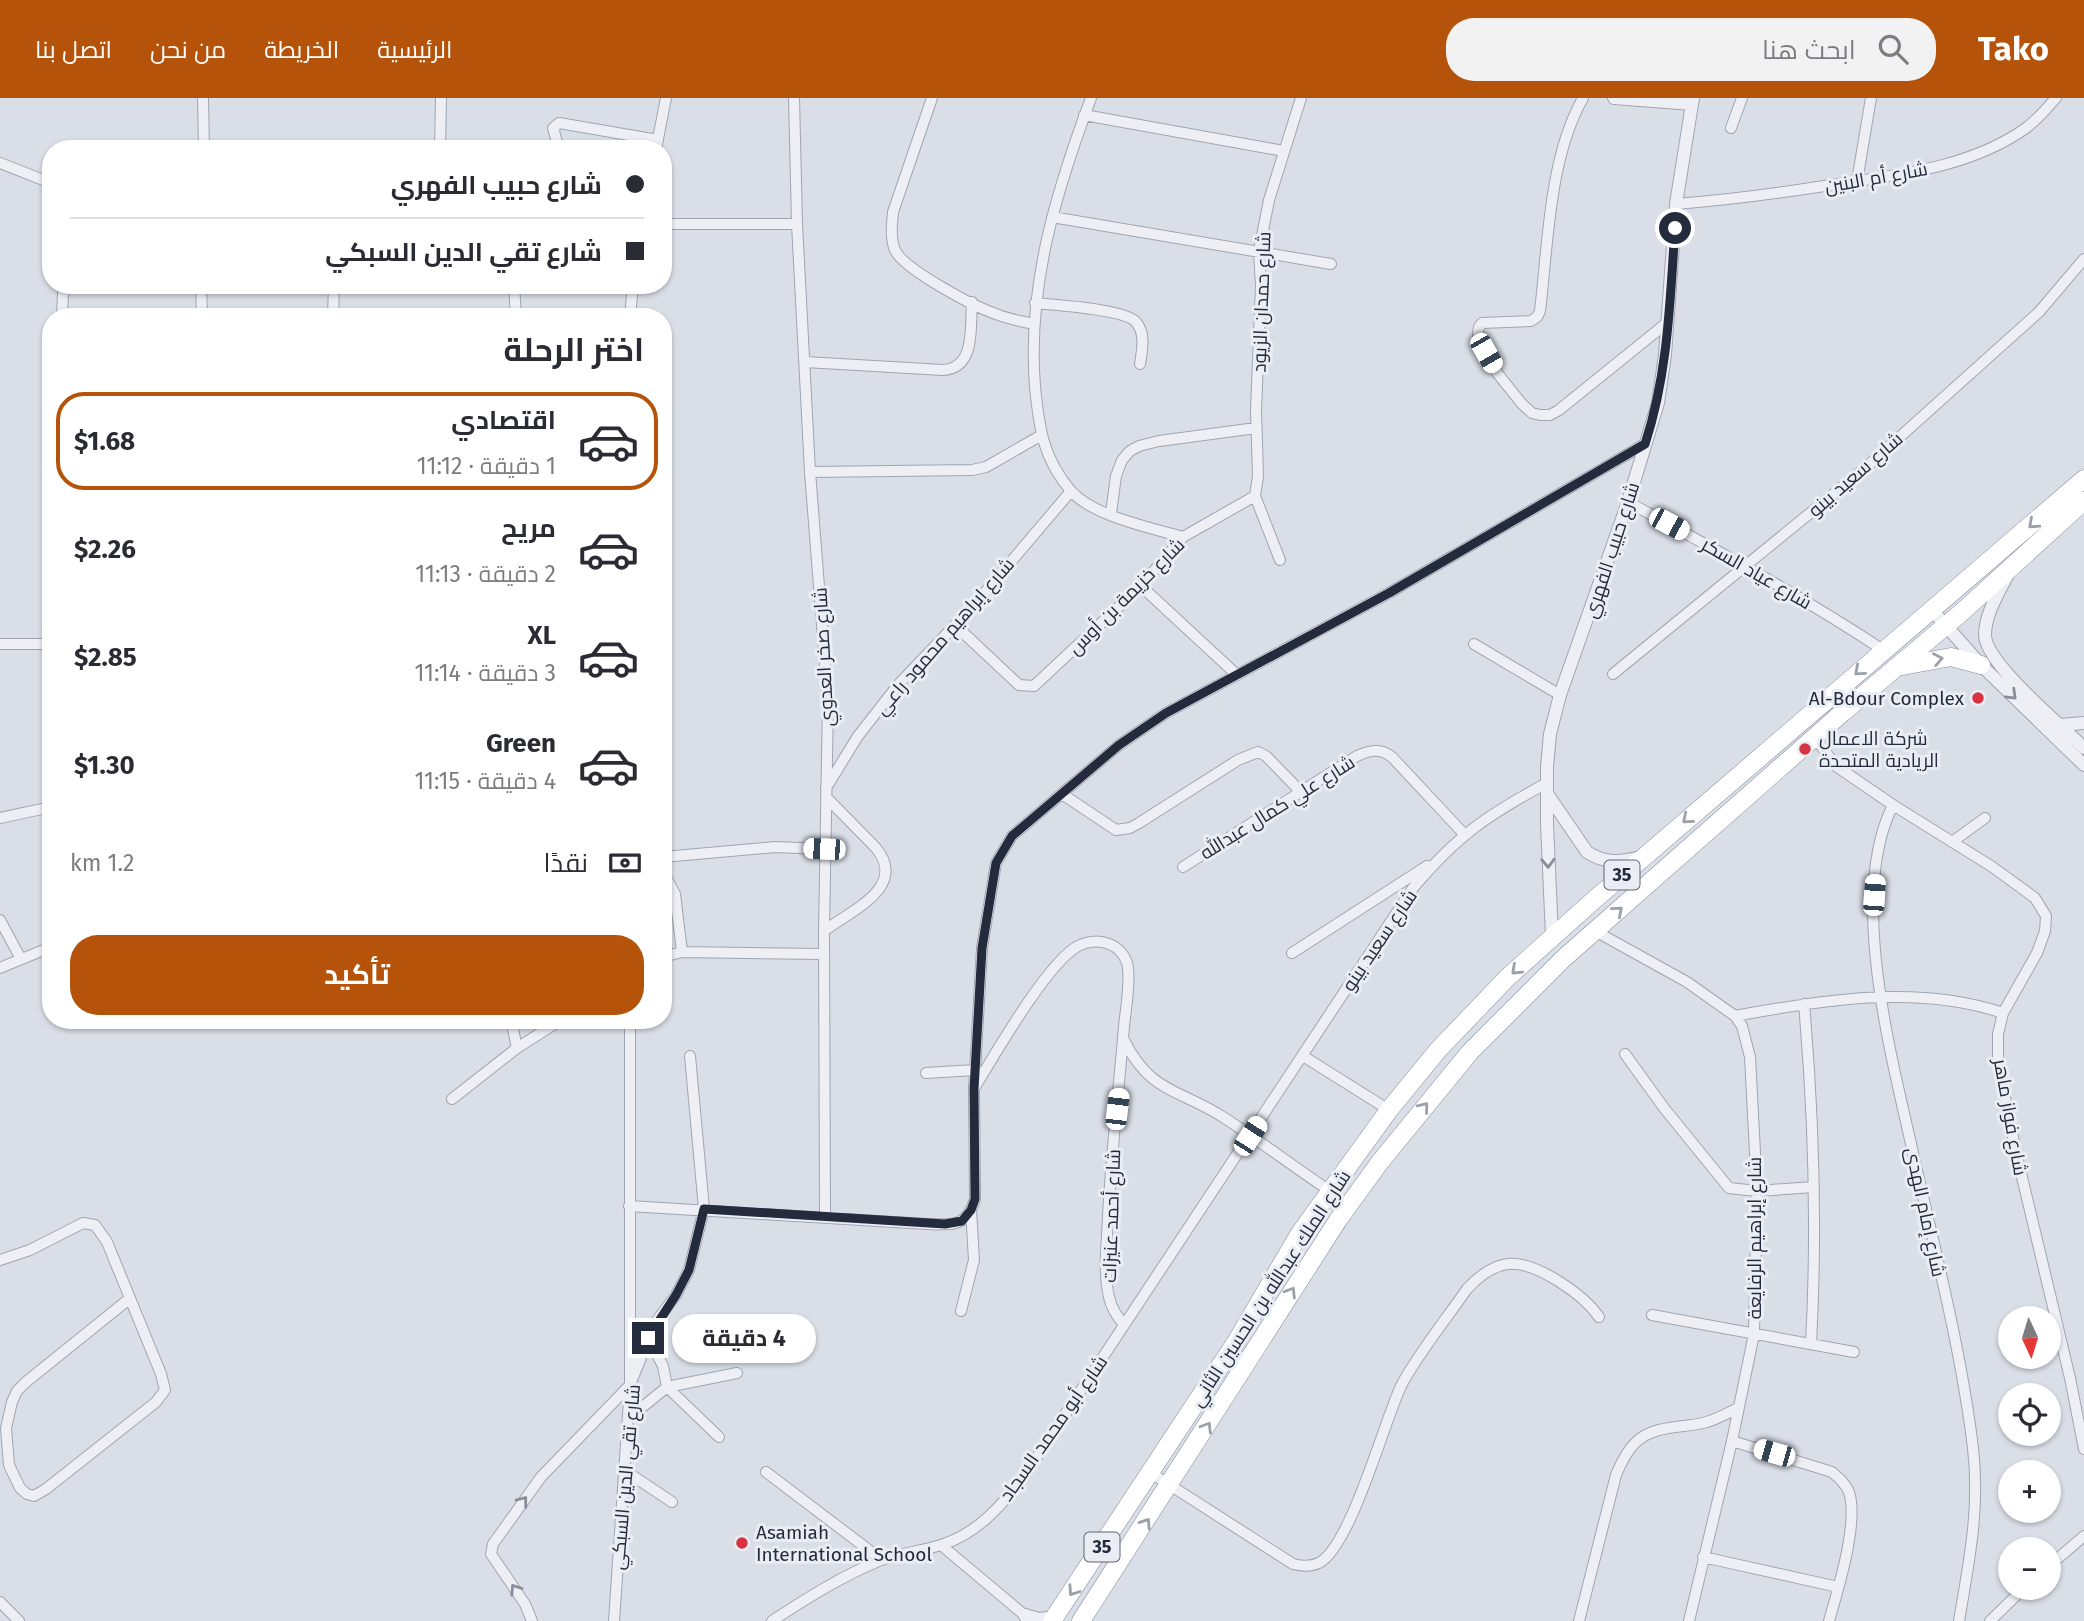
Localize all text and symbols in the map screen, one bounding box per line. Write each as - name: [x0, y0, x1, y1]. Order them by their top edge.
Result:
- search box: [1446, 18, 1936, 81]
- text: Tako: [1978, 29, 2049, 69]
- icon: search: [1874, 30, 1912, 68]
- text: ابحث هنا: [1762, 35, 1856, 66]
- text: اتصل بنا: [35, 36, 112, 64]
- text: من نحن: [150, 36, 226, 64]
- text: الخريطة: [264, 36, 339, 64]
- text: الرئيسية: [377, 36, 452, 64]
- street label: شارع أم البنين: [1823, 157, 1930, 200]
- text: شارع حبيب الفهري: [391, 170, 602, 201]
- route start: [1659, 212, 1691, 244]
- street label: شارع حمدان الزيود: [1248, 231, 1277, 373]
- text: شارع تقي الدين السبكي: [325, 237, 602, 268]
- car: [1467, 330, 1506, 376]
- text: اختر الرحلة: [503, 331, 644, 369]
- text: اقتصادي: [451, 405, 556, 436]
- icon: car: [577, 410, 640, 473]
- text: $1.68: [74, 426, 135, 457]
- street label: شارع سعيد بينو: [1803, 427, 1909, 523]
- text: 1 دقيقة · 11:12: [417, 452, 556, 480]
- street label: شارع حبيب الفهري: [1579, 479, 1647, 622]
- car: [1646, 505, 1693, 543]
- text: مريح: [501, 513, 556, 544]
- one-way arrow: [2028, 516, 2041, 528]
- icon: car: [577, 518, 640, 581]
- street label: شارع عياد السكر: [1696, 532, 1816, 616]
- street label: شارع خزيمة بن أوس: [1063, 533, 1191, 661]
- text: $2.26: [74, 534, 136, 565]
- street label: شارع إبراهيم محمود راعي: [870, 553, 1021, 722]
- text: 2 دقيقة · 11:13: [415, 560, 556, 588]
- street label: شارع صخر العدوي: [808, 587, 842, 727]
- text: XL: [528, 620, 556, 651]
- icon: car: [577, 626, 640, 689]
- text: $2.85: [74, 642, 137, 673]
- one-way arrow: [1932, 652, 1944, 667]
- text: 3 دقيقة · 11:14: [414, 659, 556, 687]
- one-way arrow: [1854, 663, 1867, 675]
- place label: Al-Bdour Complex: [1809, 687, 1965, 710]
- one-way arrow: [2004, 687, 2017, 700]
- marker: Al-Bdour Complex: [1970, 690, 1986, 706]
- place label: شركة الاعمال الريادية المتحدة: [1819, 727, 1939, 772]
- text: Green: [486, 728, 556, 759]
- icon: car: [577, 734, 640, 797]
- marker: شركة الاعمال الريادية المتحدة: [1797, 741, 1813, 757]
- text: $1.30: [74, 750, 135, 781]
- street label: شارع علي كمال عبدالله: [1195, 750, 1361, 867]
- text: 4 دقيقة · 11:15: [414, 767, 556, 795]
- one-way arrow: [1682, 811, 1695, 824]
- car: [803, 838, 846, 860]
- icon: cash: [606, 844, 644, 882]
- text: نقدًا: [544, 848, 588, 879]
- text: 1.2 km: [70, 849, 134, 877]
- one-way arrow: [1541, 858, 1556, 869]
- road number: 35: [1604, 860, 1640, 890]
- car: [1863, 873, 1886, 917]
- street label: شارع سعيد بينو: [1337, 885, 1424, 997]
- one-way arrow: [1609, 907, 1622, 919]
- button: تأكيد: [70, 935, 644, 1015]
- one-way arrow: [1511, 961, 1524, 974]
- street label: شارع فواز ماهر: [1987, 1056, 2032, 1178]
- car: [1105, 1087, 1130, 1131]
- one-way arrow: [1415, 1103, 1428, 1115]
- car: [1230, 1113, 1271, 1159]
- street label: شارع إمام الهدى: [1899, 1145, 1950, 1279]
- street label: شارع أحمد عنيزات: [1098, 1149, 1127, 1283]
- street label: شارع إبراهيم الرفايعة: [1743, 1157, 1768, 1319]
- street label: شارع الملك عبدالله بن الحسين الثاني: [1184, 1165, 1358, 1412]
- one-way arrow: [1283, 1287, 1296, 1300]
- north arrow: [1998, 1306, 2062, 1368]
- map controls: [1998, 1306, 2061, 1600]
- callout: 4 دقيقة: [672, 1314, 816, 1362]
- route end: [632, 1322, 664, 1354]
- text: 4 دقيقة: [702, 1324, 786, 1352]
- street label: شارع أبو محمد السجاد: [994, 1351, 1114, 1507]
- street label: شارع تقي الدين السبكي: [606, 1383, 648, 1571]
- button: locate: [1998, 1383, 2061, 1446]
- one-way arrow: [1198, 1422, 1211, 1435]
- car: [1751, 1437, 1798, 1469]
- button: +: [1998, 1460, 2061, 1523]
- one-way arrow: [514, 1496, 527, 1509]
- one-way arrow: [1137, 1518, 1150, 1531]
- place label: Asamiah International School: [756, 1521, 932, 1566]
- road number: 35: [1084, 1532, 1120, 1562]
- marker: Asamiah International School: [734, 1535, 750, 1551]
- button: −: [1998, 1537, 2061, 1600]
- one-way arrow: [1068, 1583, 1081, 1596]
- one-way arrow: [511, 1584, 523, 1597]

